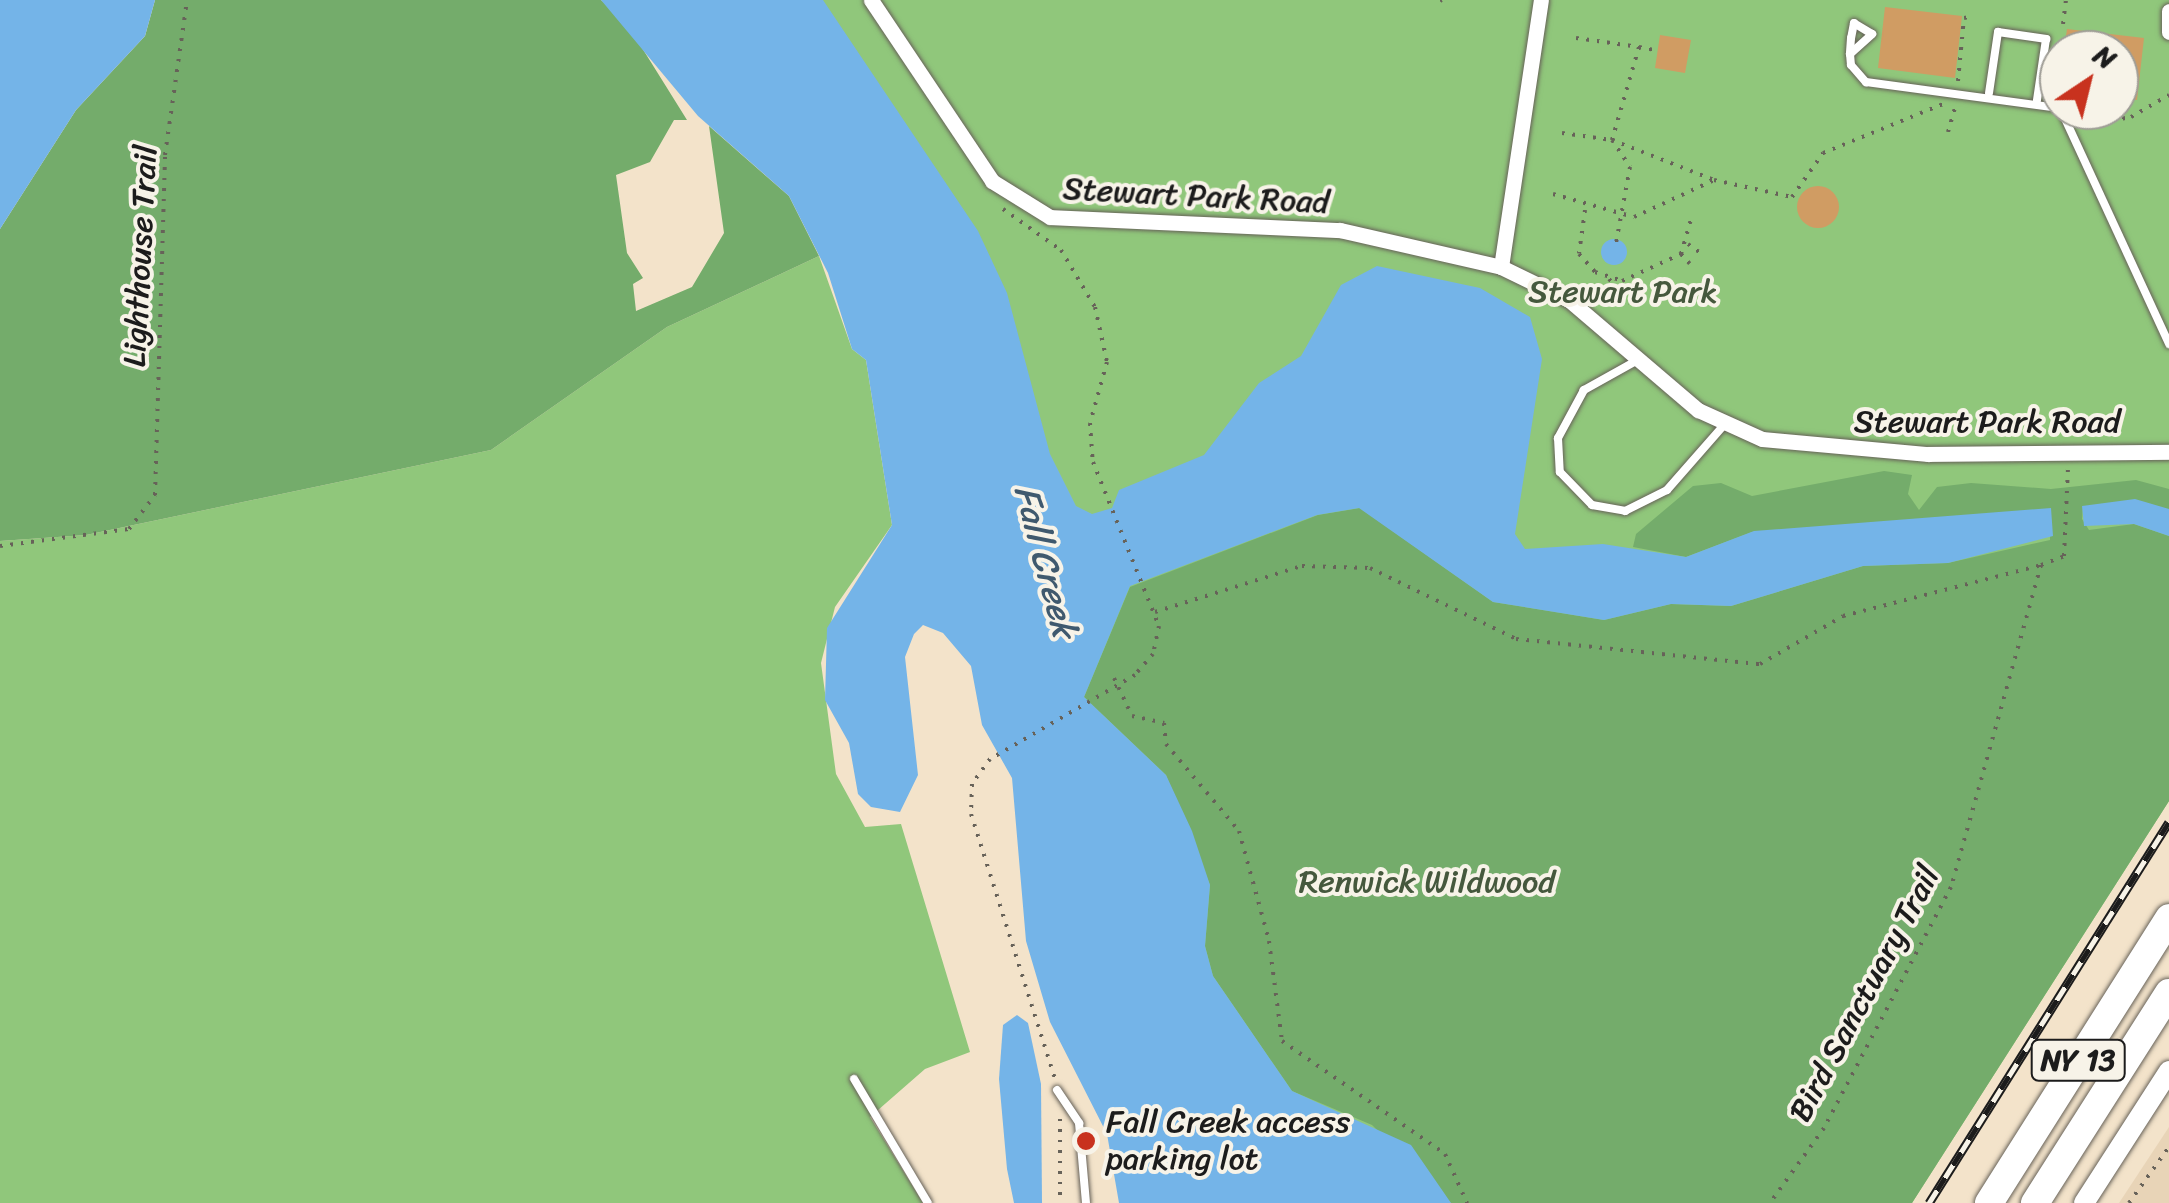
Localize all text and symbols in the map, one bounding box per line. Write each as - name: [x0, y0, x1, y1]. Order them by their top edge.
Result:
- north arrow: [2039, 30, 2139, 130]
- text: N: [2083, 31, 2127, 82]
- street label: Lighthouse Trail: [116, 145, 166, 367]
- street label: Stewart Park Road: [1062, 170, 1330, 222]
- park label: Stewart Park: [1528, 273, 1718, 311]
- street label: Stewart Park Road: [1854, 403, 2120, 441]
- water label: Fall Creek: [1005, 480, 1087, 642]
- street label: Bird Sanctuary Trail: [1782, 860, 1948, 1128]
- park label: Renwick Wildwood: [1299, 863, 1555, 901]
- road number: NY 13: [2030, 1035, 2126, 1085]
- place label: Fall Creek access parking lot: [1106, 1104, 1350, 1179]
- marker: Fall Creek access parking lot: [1075, 1130, 1097, 1152]

